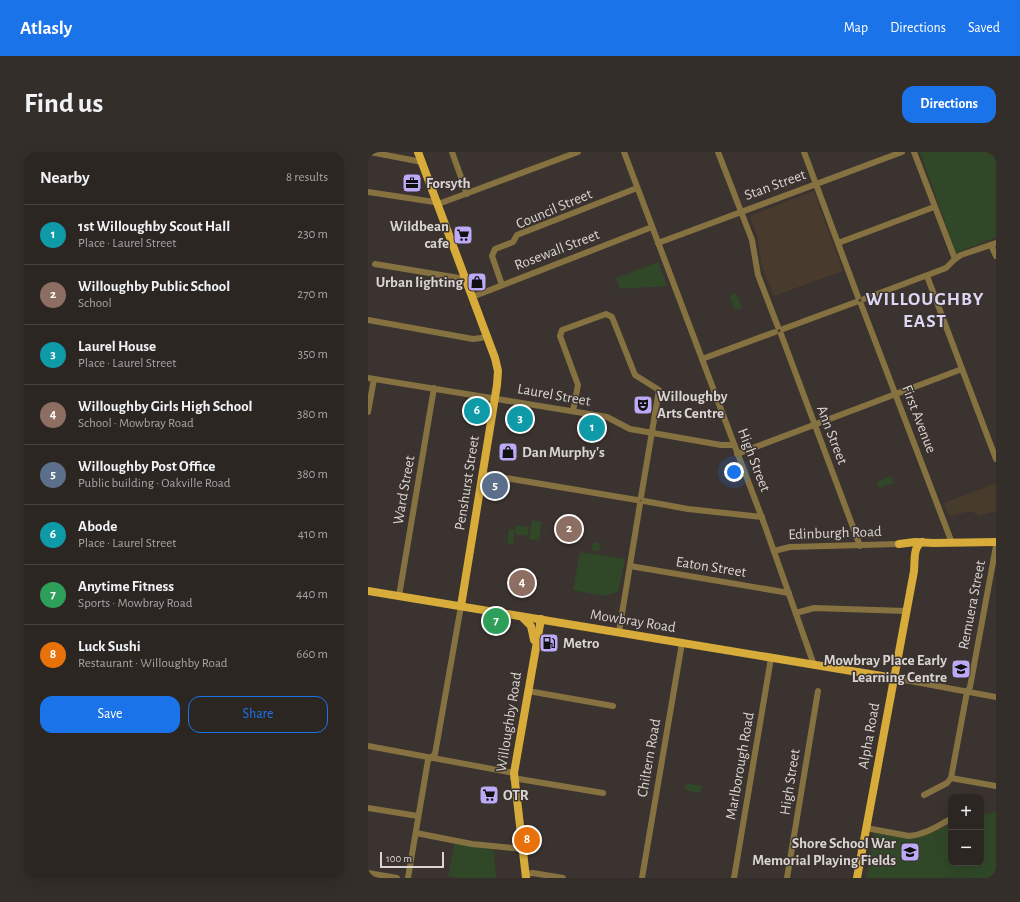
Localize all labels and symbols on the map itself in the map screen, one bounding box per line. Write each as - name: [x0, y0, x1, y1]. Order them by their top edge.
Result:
- street label: Stan Street: [742, 167, 808, 203]
- office icon: Forsyth: [401, 172, 423, 194]
- place label: Forsyth: [426, 176, 471, 191]
- street label: Council Street: [514, 186, 594, 232]
- place label: Wildbean cafe: [390, 219, 449, 251]
- supermarket icon: Wildbean cafe: [452, 224, 474, 246]
- street label: Rosewall Street: [512, 227, 602, 273]
- shop icon: Urban lighting: [466, 271, 488, 293]
- place label: Urban lighting: [376, 275, 463, 290]
- district label: WILLOUGHBY EAST: [866, 290, 984, 331]
- street label: Laurel Street: [516, 381, 592, 409]
- street label: First Avenue: [899, 383, 939, 455]
- place label: Willoughby Arts Centre: [657, 389, 728, 421]
- theatre icon: Willoughby Arts Centre: [632, 394, 654, 416]
- pin: 6: [464, 396, 490, 426]
- pin: 3: [507, 404, 533, 434]
- street label: Ann Street: [814, 404, 850, 467]
- pin: 1: [579, 413, 605, 443]
- street label: High Street: [735, 426, 773, 494]
- street label: Penshurst Street: [452, 434, 482, 531]
- shop icon: Dan Murphy's: [497, 441, 519, 463]
- place label: Dan Murphy's: [522, 445, 605, 460]
- street label: Ward Street: [391, 454, 417, 526]
- your location: [724, 462, 744, 482]
- pin: 5: [482, 471, 508, 501]
- pin: 2: [556, 514, 582, 544]
- street label: Edinburgh Road: [788, 524, 882, 542]
- street label: Eaton Street: [675, 554, 748, 580]
- street label: Remuera Street: [956, 559, 988, 651]
- pin: 4: [509, 568, 535, 598]
- pin: 7: [483, 606, 509, 636]
- street label: Mowbray Road: [589, 607, 677, 635]
- fuel station icon: Metro: [538, 632, 560, 654]
- place label: Metro: [563, 636, 600, 651]
- place label: Mowbray Place Early Learning Centre: [824, 653, 947, 685]
- school or university icon: Mowbray Place Early Learning Centre: [950, 658, 972, 680]
- street label: Willoughby Road: [494, 671, 524, 773]
- street label: Alpha Road: [856, 701, 882, 770]
- street label: Marlborough Road: [723, 711, 757, 821]
- street label: Chiltern Road: [635, 717, 663, 798]
- street label: High Street: [777, 748, 803, 816]
- supermarket icon: OTR: [478, 784, 500, 806]
- place label: OTR: [503, 788, 529, 803]
- pin: 8: [514, 825, 540, 855]
- place label: Shore School War Memorial Playing Fields: [752, 836, 897, 868]
- school or university icon: Shore School War Memorial Playing Fields: [899, 841, 921, 863]
- scale bar: [380, 850, 444, 869]

